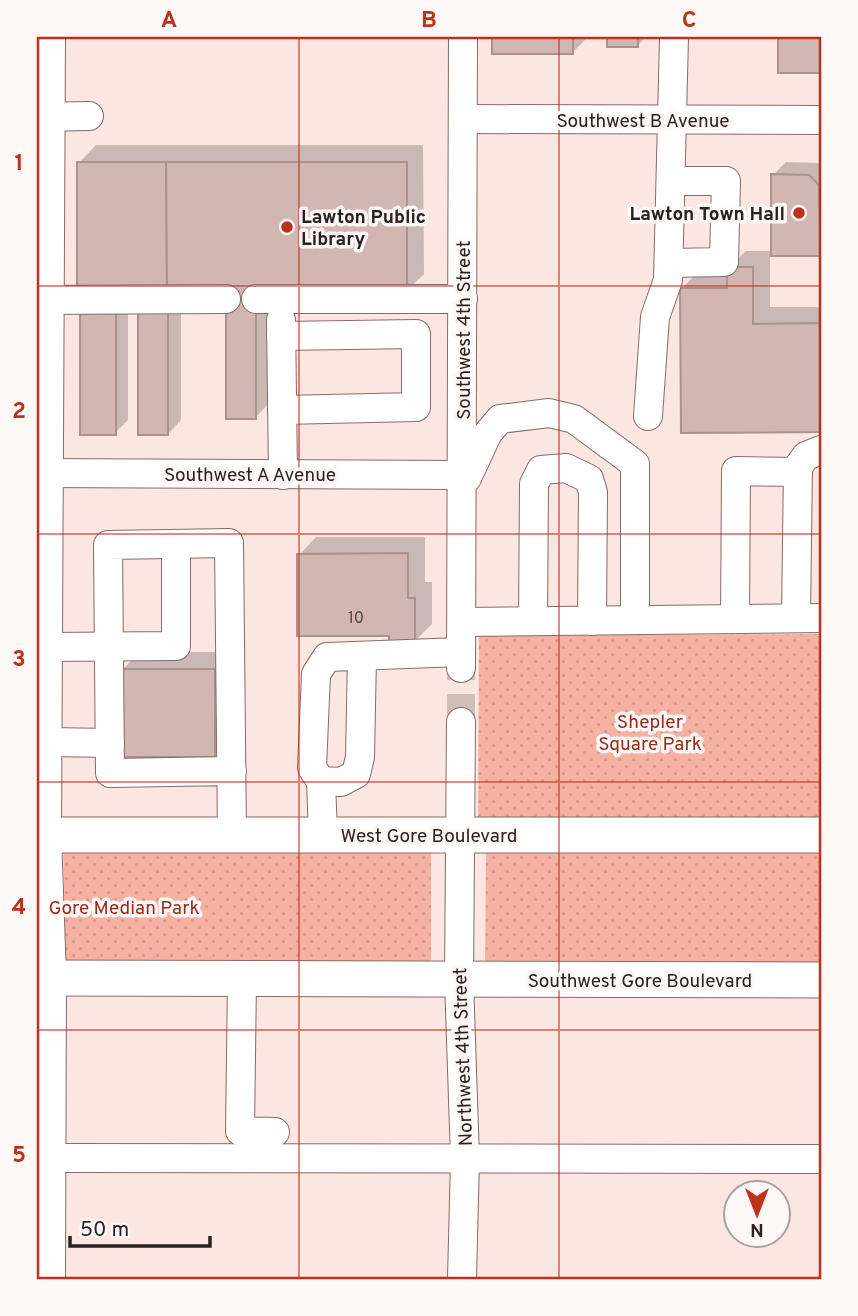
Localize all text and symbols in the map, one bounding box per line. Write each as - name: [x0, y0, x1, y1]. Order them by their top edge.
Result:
- text: A: [161, 7, 177, 36]
- text: B: [421, 7, 437, 36]
- text: C: [682, 7, 696, 36]
- street label: Southwest B Avenue: [556, 110, 730, 134]
- text: 1: [14, 150, 24, 179]
- place label: Lawton Town Hall: [629, 203, 785, 227]
- marker: Lawton Town Hall: [791, 205, 807, 221]
- place label: Lawton Public Library: [301, 206, 426, 252]
- marker: Lawton Public Library: [279, 219, 295, 235]
- street label: Southwest 4th Street: [453, 240, 477, 420]
- text: 2: [12, 398, 26, 427]
- street label: Southwest A Avenue: [164, 464, 336, 488]
- house number: 10: [348, 609, 364, 629]
- text: 3: [12, 646, 26, 675]
- park label: Shepler Square Park: [598, 711, 702, 757]
- street label: West Gore Boulevard: [340, 825, 518, 849]
- text: 4: [12, 894, 26, 923]
- park label: Gore Median Park: [48, 897, 200, 921]
- street label: Northwest 4th Street: [449, 967, 479, 1147]
- street label: Southwest Gore Boulevard: [528, 970, 752, 994]
- text: 5: [12, 1142, 26, 1171]
- north arrow: [722, 1180, 792, 1250]
- scale bar: [70, 1204, 210, 1248]
- text: 50 m: [80, 1217, 129, 1244]
- text: N: [750, 1217, 764, 1241]

